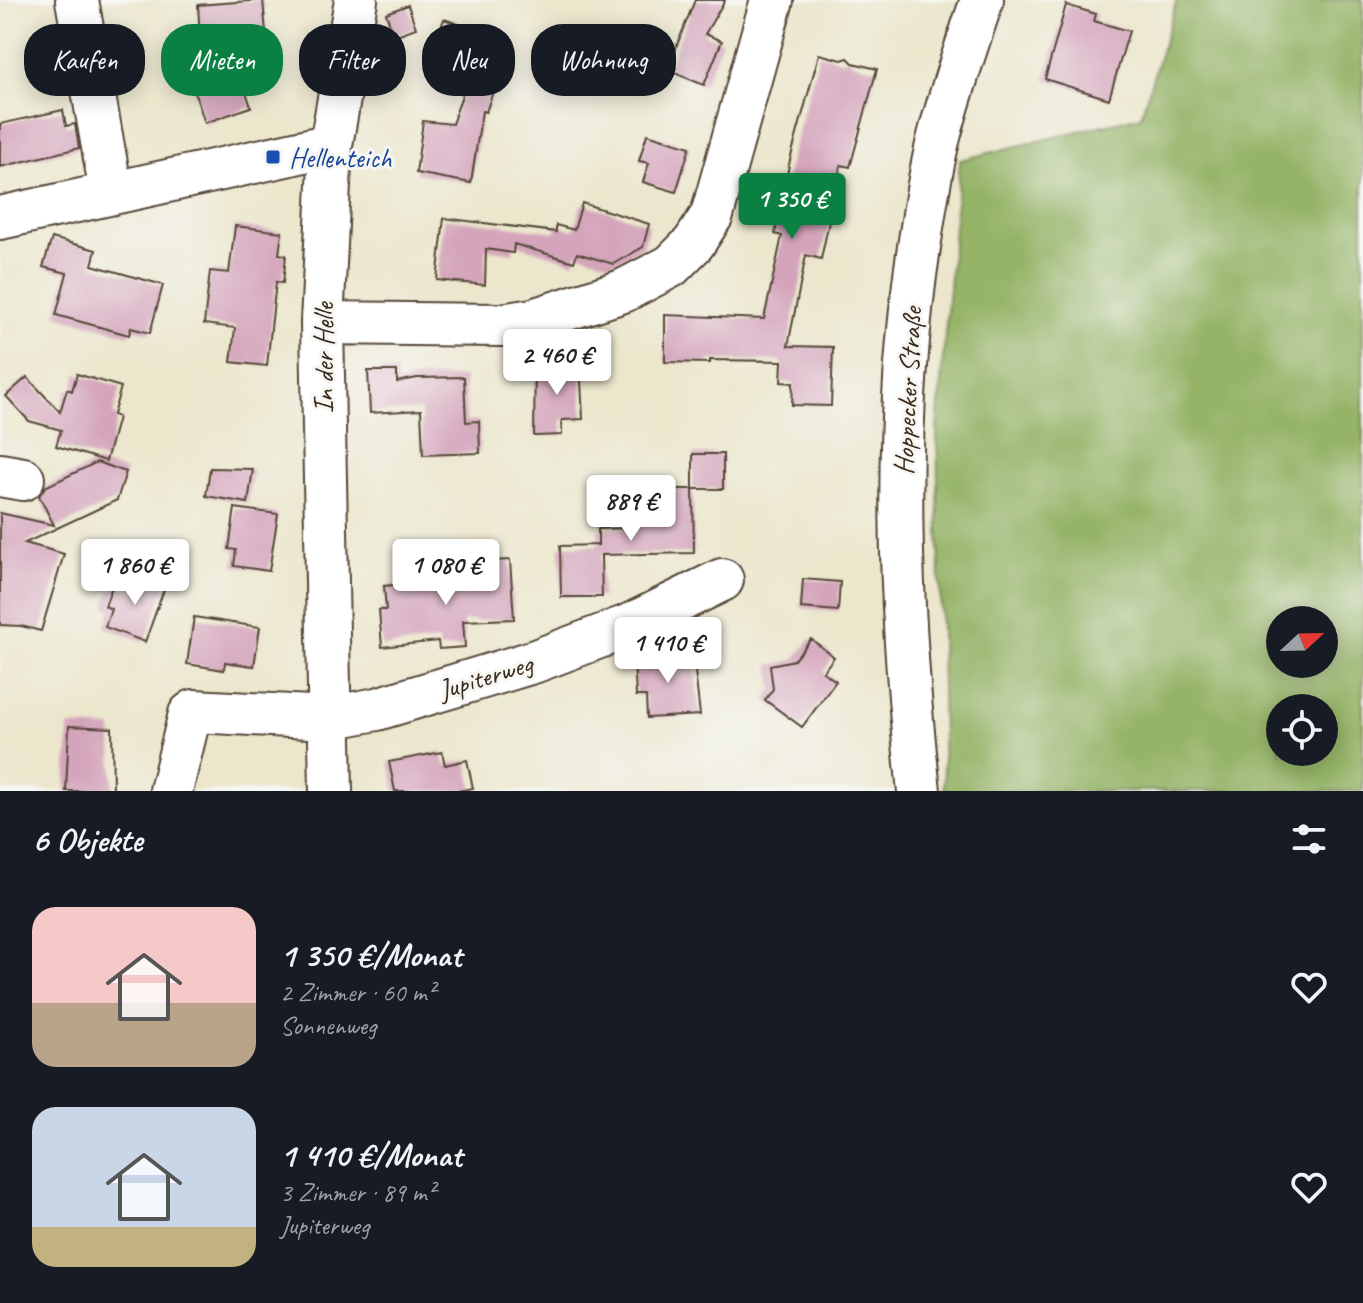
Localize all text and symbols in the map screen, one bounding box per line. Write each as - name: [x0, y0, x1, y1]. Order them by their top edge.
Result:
- chip: Kaufen: [24, 24, 145, 96]
- chip: Mieten: [161, 24, 283, 96]
- chip: Filter: [299, 24, 406, 96]
- chip: Neu: [422, 24, 515, 96]
- chip: Wohnung: [531, 24, 676, 96]
- place label: Hellenteich: [289, 140, 392, 175]
- marker: Hellenteich: [264, 148, 282, 166]
- pin: 1 350 €: [718, 173, 866, 241]
- text: 1 350 €: [757, 182, 827, 215]
- street label: In der Helle: [306, 301, 341, 413]
- street label: Hoppecker Straße: [886, 304, 929, 476]
- pin: 2 460 €: [483, 329, 631, 397]
- text: 2 460 €: [521, 338, 593, 371]
- pin: 889 €: [575, 475, 687, 543]
- text: 889 €: [605, 484, 657, 517]
- pin: 1 860 €: [61, 539, 209, 607]
- pin: 1 080 €: [372, 539, 520, 607]
- text: 1 860 €: [99, 548, 171, 581]
- text: 1 080 €: [410, 548, 482, 581]
- north arrow: [1266, 606, 1338, 678]
- map controls: [1266, 606, 1338, 766]
- pin: 1 410 €: [594, 617, 742, 685]
- text: 1 410 €: [632, 626, 704, 659]
- street label: Jupiterweg: [432, 645, 538, 708]
- button: locate: [1266, 694, 1338, 766]
- icon: filters: [1287, 817, 1331, 861]
- text: 6 Objekte: [32, 818, 142, 861]
- text: 1 350 €/Monat: [280, 933, 462, 976]
- icon: home: [96, 939, 192, 1035]
- icon: heart: [1287, 965, 1331, 1009]
- text: 2 Zimmer · 60 m²: [280, 976, 435, 1009]
- text: Sonnenweg: [280, 1009, 376, 1042]
- text: 1 410 €/Monat: [280, 1133, 462, 1176]
- icon: home: [96, 1139, 192, 1235]
- icon: heart: [1287, 1165, 1331, 1209]
- text: 3 Zimmer · 89 m²: [280, 1176, 435, 1209]
- text: Jupiterweg: [280, 1209, 369, 1242]

